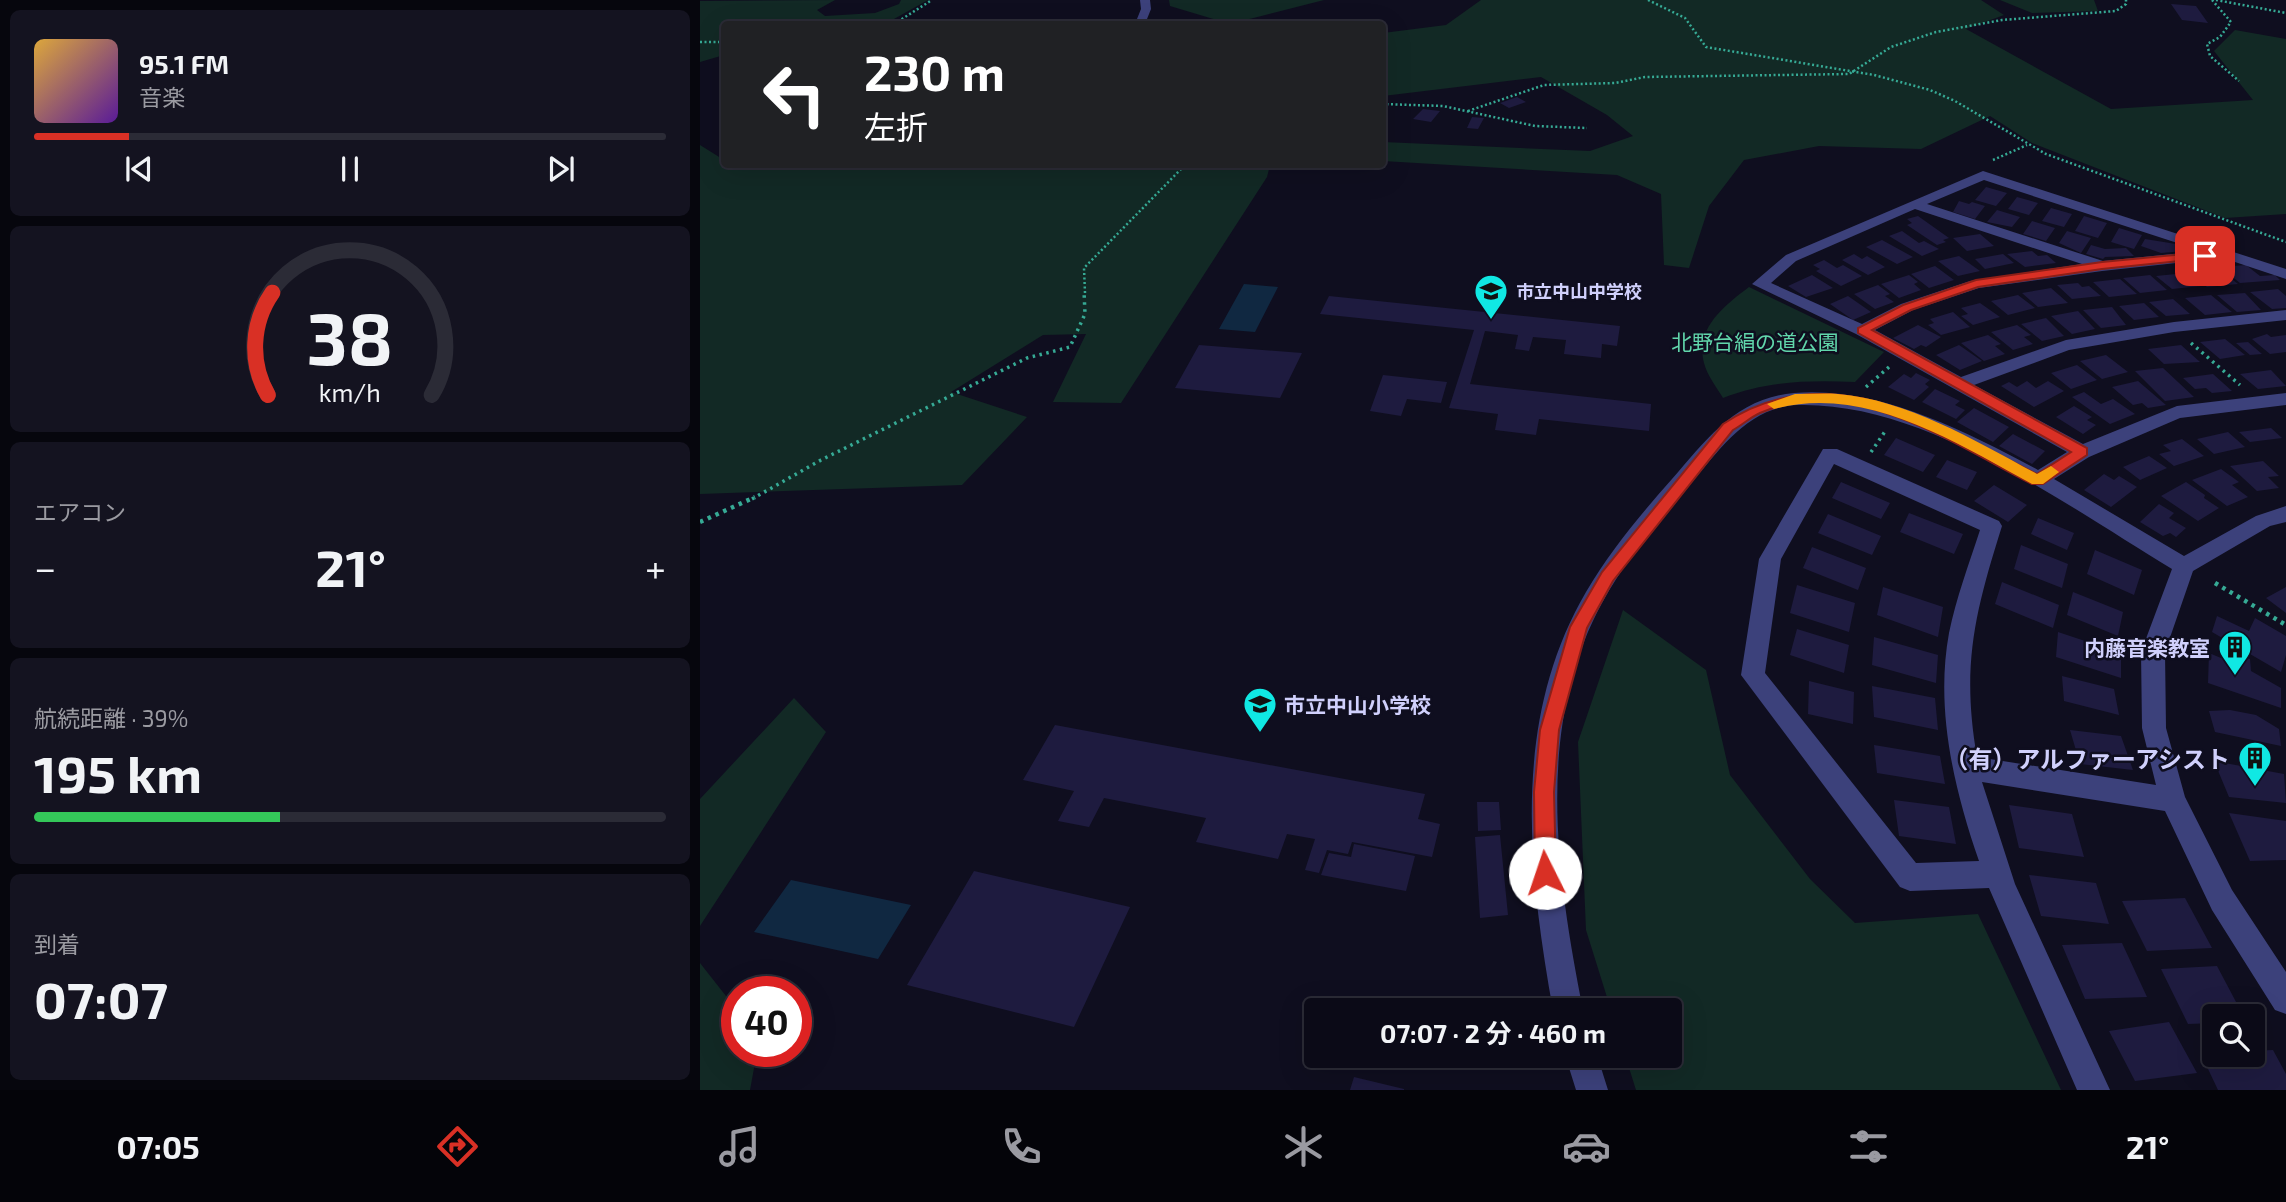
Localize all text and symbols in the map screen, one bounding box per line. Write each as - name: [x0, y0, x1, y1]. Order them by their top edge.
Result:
- text: 230 m: [864, 42, 1005, 101]
- text: 95.1 FM: [139, 48, 229, 79]
- icon: left: [749, 49, 840, 140]
- text: 音楽: [139, 83, 185, 111]
- text: 左折: [864, 107, 928, 145]
- icon: previous: [120, 150, 158, 188]
- icon: pause: [331, 150, 369, 188]
- icon: next: [542, 150, 580, 188]
- pin: [2175, 226, 2235, 286]
- icon: arrive: [2186, 237, 2224, 275]
- school or university icon: 市立中山中学校: [1472, 272, 1510, 321]
- place label: 市立中山中学校: [1516, 280, 1642, 302]
- text: 38: [307, 292, 393, 380]
- park label: 北野台絹の道公園: [1671, 329, 1839, 354]
- text: km/h: [319, 377, 381, 407]
- text: エアコン: [34, 498, 126, 526]
- text: 21°: [315, 535, 386, 597]
- text: −: [34, 544, 56, 590]
- text: +: [645, 544, 666, 590]
- building icon: 内藤音楽教室: [2216, 628, 2254, 677]
- place label: 内藤音楽教室: [2084, 635, 2210, 660]
- school or university icon: 市立中山小学校: [1241, 685, 1279, 734]
- place label: 市立中山小学校: [1284, 692, 1431, 717]
- text: 航続距離 · 39%: [34, 704, 188, 732]
- building icon: （有）アルファーアシスト: [2236, 739, 2274, 788]
- text: 195 km: [34, 741, 202, 803]
- place label: （有）アルファーアシスト: [1944, 744, 2230, 773]
- position arrow: [1508, 836, 1582, 910]
- text: 到着: [34, 930, 80, 958]
- text: 07:07: [34, 967, 168, 1029]
- speed limit sign: 40: [721, 976, 812, 1067]
- map controls: [2202, 1004, 2265, 1067]
- button: search: [2202, 1004, 2265, 1067]
- text: 07:07 · 2 分 · 460 m: [1380, 1017, 1606, 1048]
- icon: directions: [433, 1122, 482, 1171]
- icon: music: [715, 1122, 764, 1171]
- icon: phone: [997, 1122, 1046, 1171]
- icon: climate: [1279, 1122, 1328, 1171]
- icon: car: [1562, 1122, 1611, 1171]
- icon: filters: [1844, 1122, 1893, 1171]
- text: 07:05: [117, 1127, 200, 1165]
- text: 21°: [2126, 1127, 2169, 1165]

